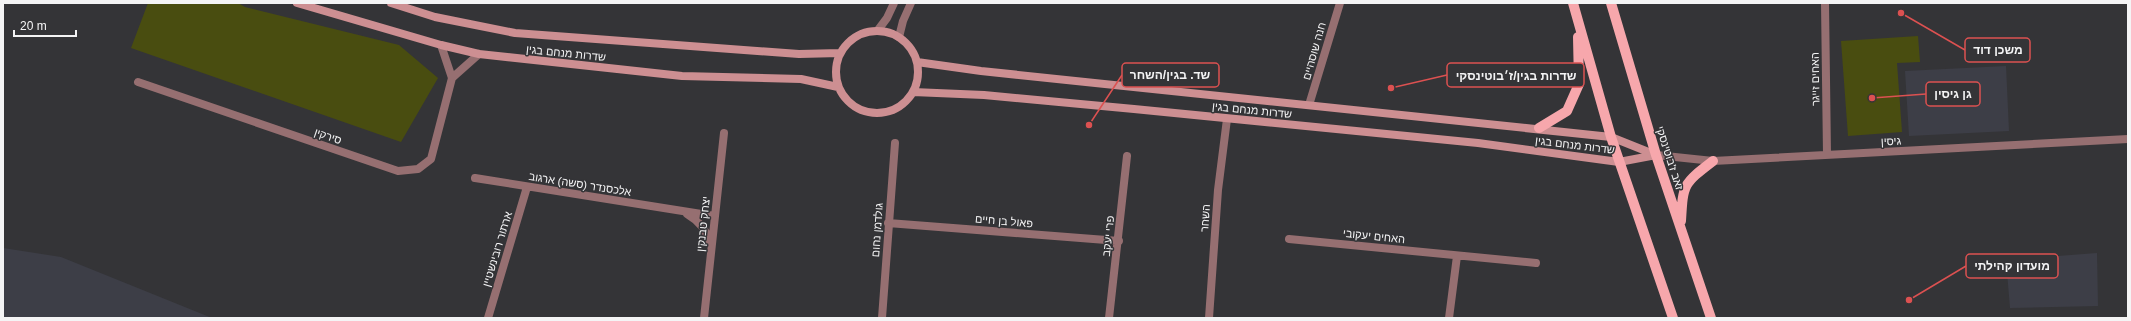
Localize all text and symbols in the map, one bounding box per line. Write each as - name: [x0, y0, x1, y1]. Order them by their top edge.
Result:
- scale bar: [14, 12, 76, 38]
- text: 20 m: [20, 19, 47, 33]
- street label: חנה שוסהיים: [1300, 21, 1328, 81]
- callout: משכן דוד: [1965, 38, 2030, 62]
- street label: שדרות מנחם בגין: [526, 43, 606, 63]
- text: משכן דוד: [1973, 43, 2023, 57]
- street label: האחים זייגר: [1809, 52, 1821, 106]
- callout: שד. בגין/השחר: [1122, 63, 1219, 87]
- callout: שדרות בגין/ז׳בוטינסקי: [1447, 63, 1584, 87]
- text: שד. בגין/השחר: [1130, 68, 1211, 82]
- text: שדרות בגין/ז׳בוטינסקי: [1456, 69, 1577, 83]
- callout: גן גיסין: [1926, 82, 1980, 106]
- text: גן גיסין: [1934, 87, 1972, 101]
- street label: שדרות מנחם בגין: [1212, 100, 1292, 120]
- street label: זאב ז'בוטינסקי: [1654, 125, 1686, 192]
- street label: סירקין: [313, 126, 343, 146]
- street label: שדרות מנחם בגין: [1535, 134, 1615, 156]
- street label: גיסין: [1881, 134, 1902, 148]
- street label: אלכסנדר (סשה) ארגוב: [528, 170, 632, 198]
- street label: יצחק טבנקין: [694, 196, 712, 252]
- street label: גולדמן נחום: [869, 202, 885, 258]
- street label: השחר: [1198, 204, 1212, 232]
- street label: ארתור רובינשטיין: [480, 210, 514, 288]
- street label: פאול בן חיים: [975, 212, 1034, 230]
- street label: פרי יעקב: [1100, 215, 1116, 257]
- street label: האחים יעקובי: [1342, 227, 1406, 245]
- callout: מועדון קהילתי: [1966, 254, 2058, 278]
- text: מועדון קהילתי: [1974, 259, 2050, 273]

